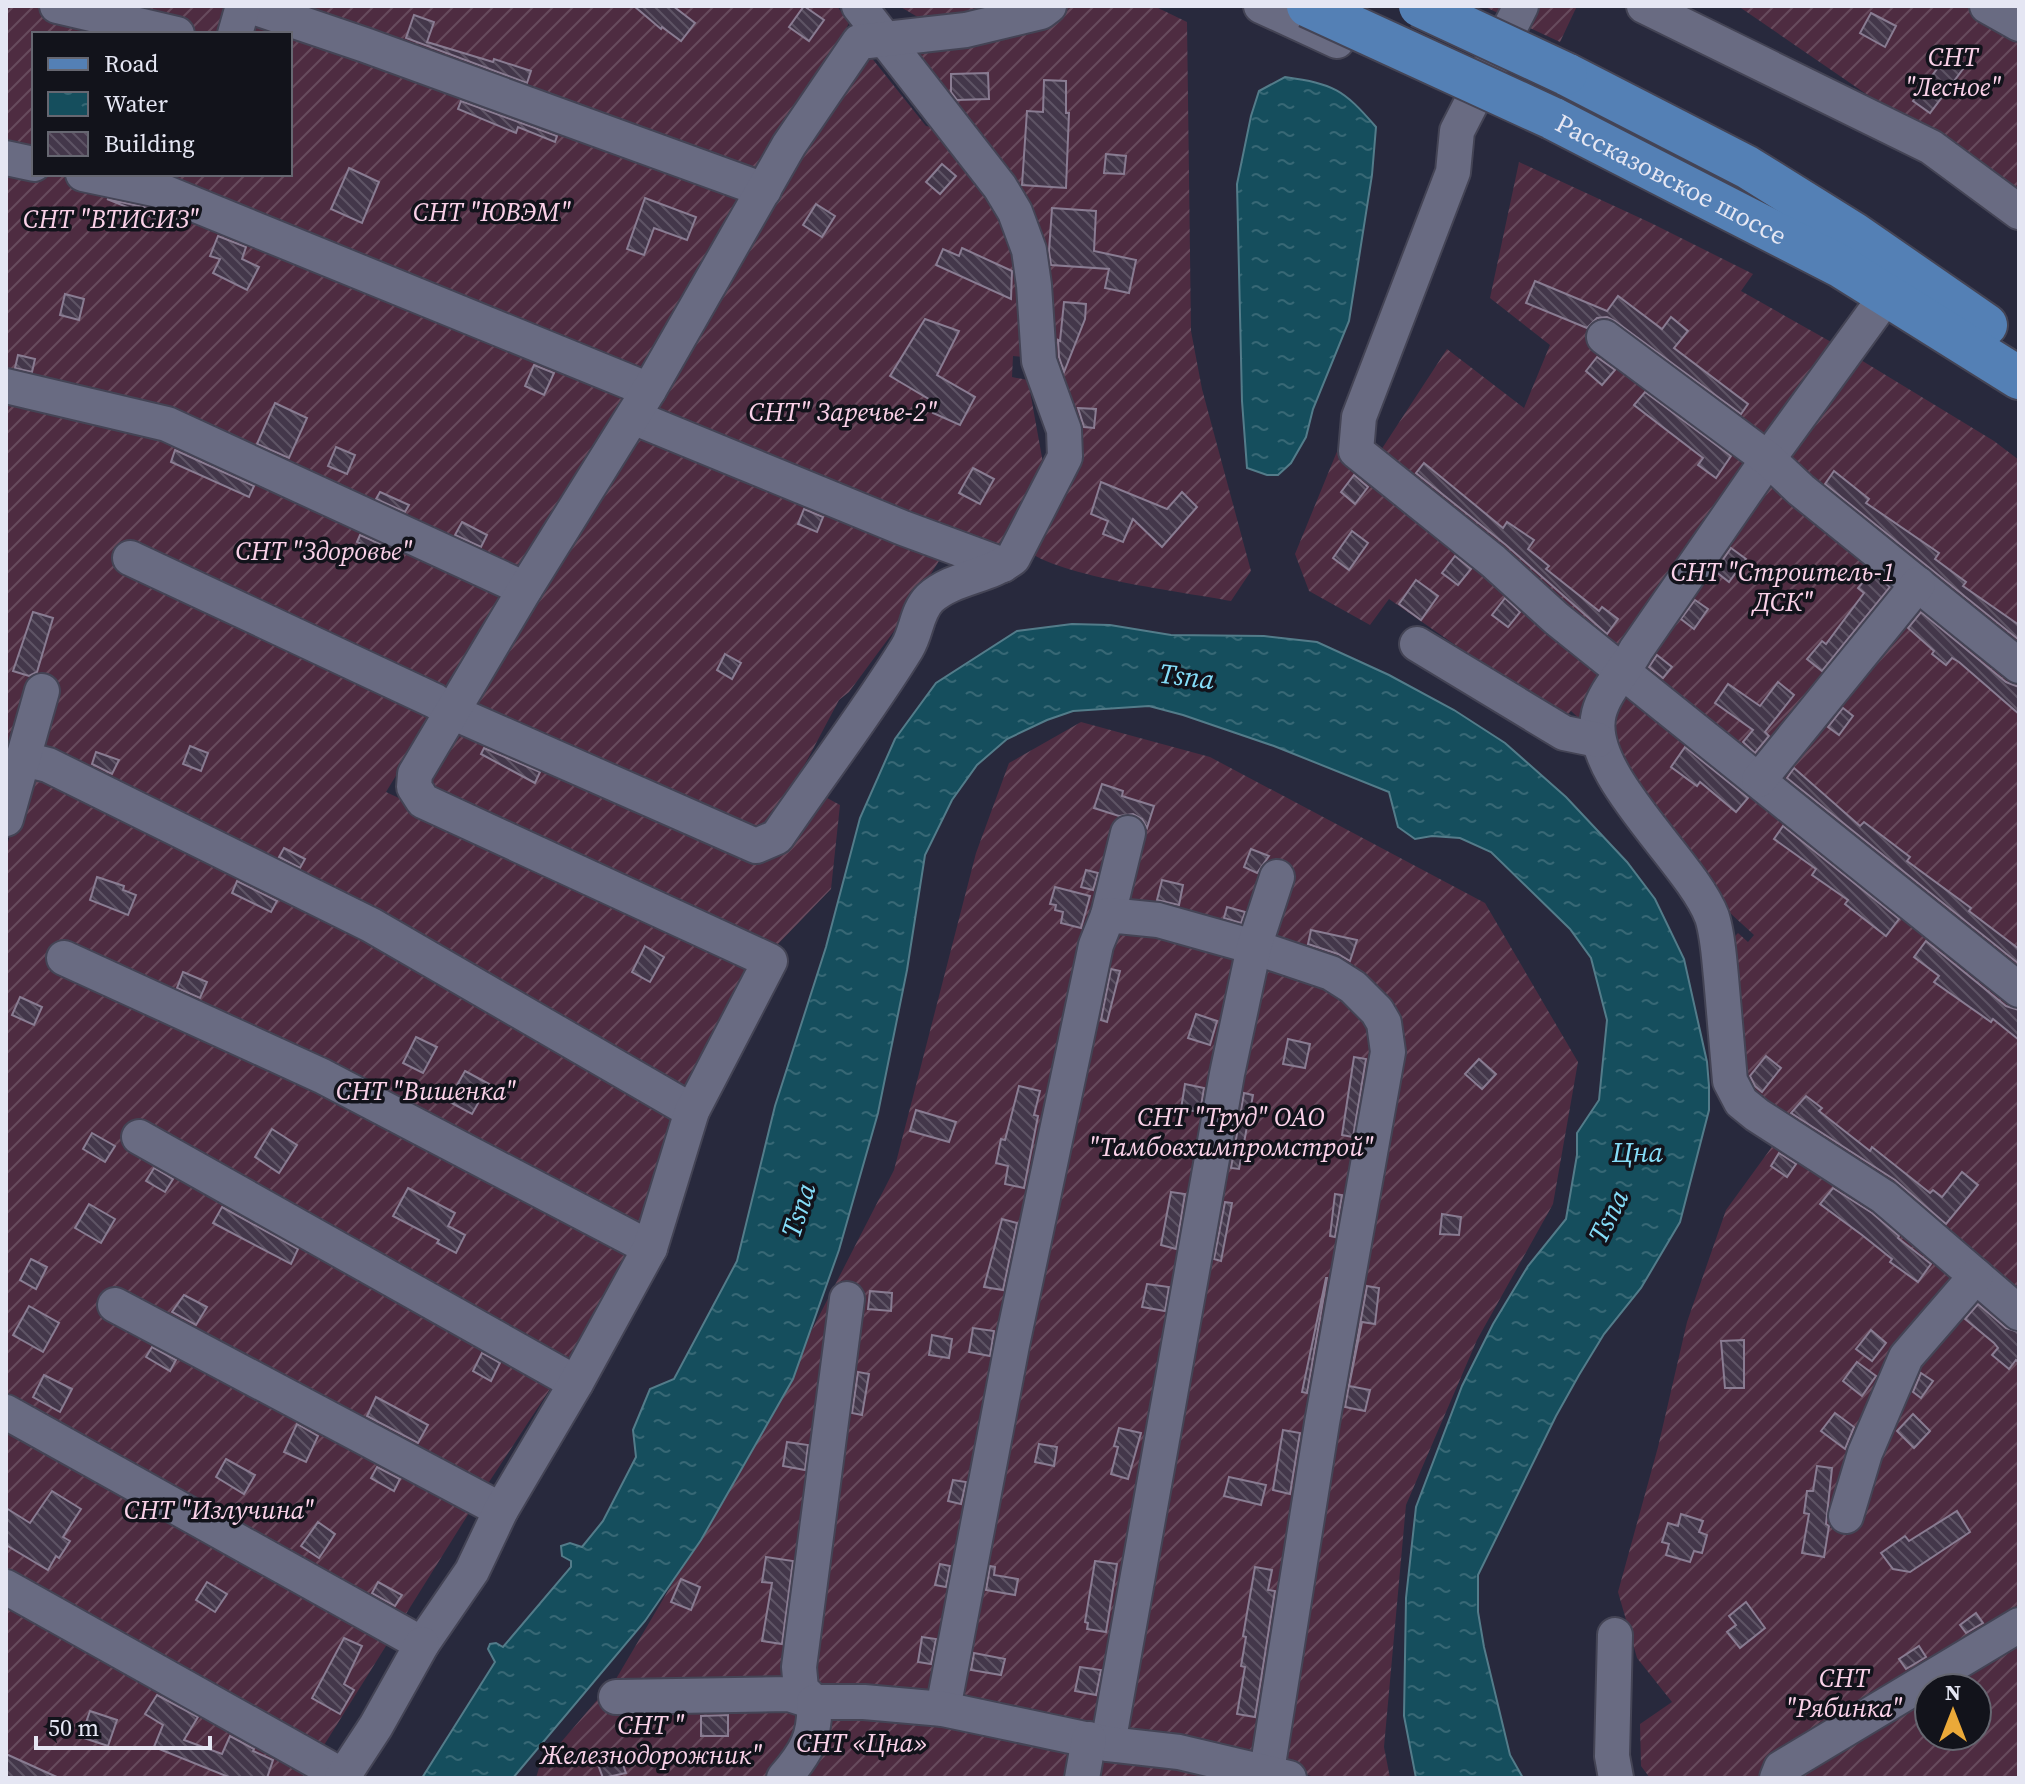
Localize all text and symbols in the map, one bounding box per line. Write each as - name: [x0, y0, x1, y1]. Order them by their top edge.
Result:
- legend: [32, 32, 292, 176]
- park label: СНТ "Лесное": [1905, 39, 2001, 105]
- text: Road: [104, 47, 159, 80]
- text: Water: [104, 87, 168, 120]
- street label: Рассказовское шоссе: [1549, 105, 1793, 254]
- text: Building: [104, 127, 195, 160]
- park label: СНТ "ЮВЭМ": [413, 194, 571, 230]
- park label: СНТ "ВТИСИЗ": [23, 201, 199, 237]
- park label: СНТ" Заречье-2": [749, 394, 937, 430]
- park label: СНТ "Здоровье": [235, 533, 413, 569]
- park label: СНТ "Строитель-1 ДСК": [1671, 554, 1895, 620]
- water label: Tsna: [1157, 654, 1217, 698]
- park label: СНТ "Вишенка": [336, 1073, 516, 1109]
- park label: СНТ "Труд" ОАО "Тамбовхимпромстрой": [1088, 1099, 1374, 1165]
- water label: Цна: [1612, 1133, 1664, 1171]
- water label: Tsna: [771, 1177, 825, 1242]
- water label: Tsna: [1579, 1182, 1637, 1249]
- park label: СНТ "Излучина": [124, 1492, 314, 1528]
- park label: СНТ "Рябинка": [1785, 1660, 1903, 1726]
- north arrow: [1913, 1672, 1993, 1752]
- text: N: [1945, 1677, 1961, 1707]
- scale bar: [36, 1700, 210, 1750]
- park label: СНТ " Железнодорожник": [539, 1707, 762, 1773]
- text: 50 m: [48, 1711, 99, 1744]
- park label: СНТ «Цна»: [796, 1725, 928, 1761]

